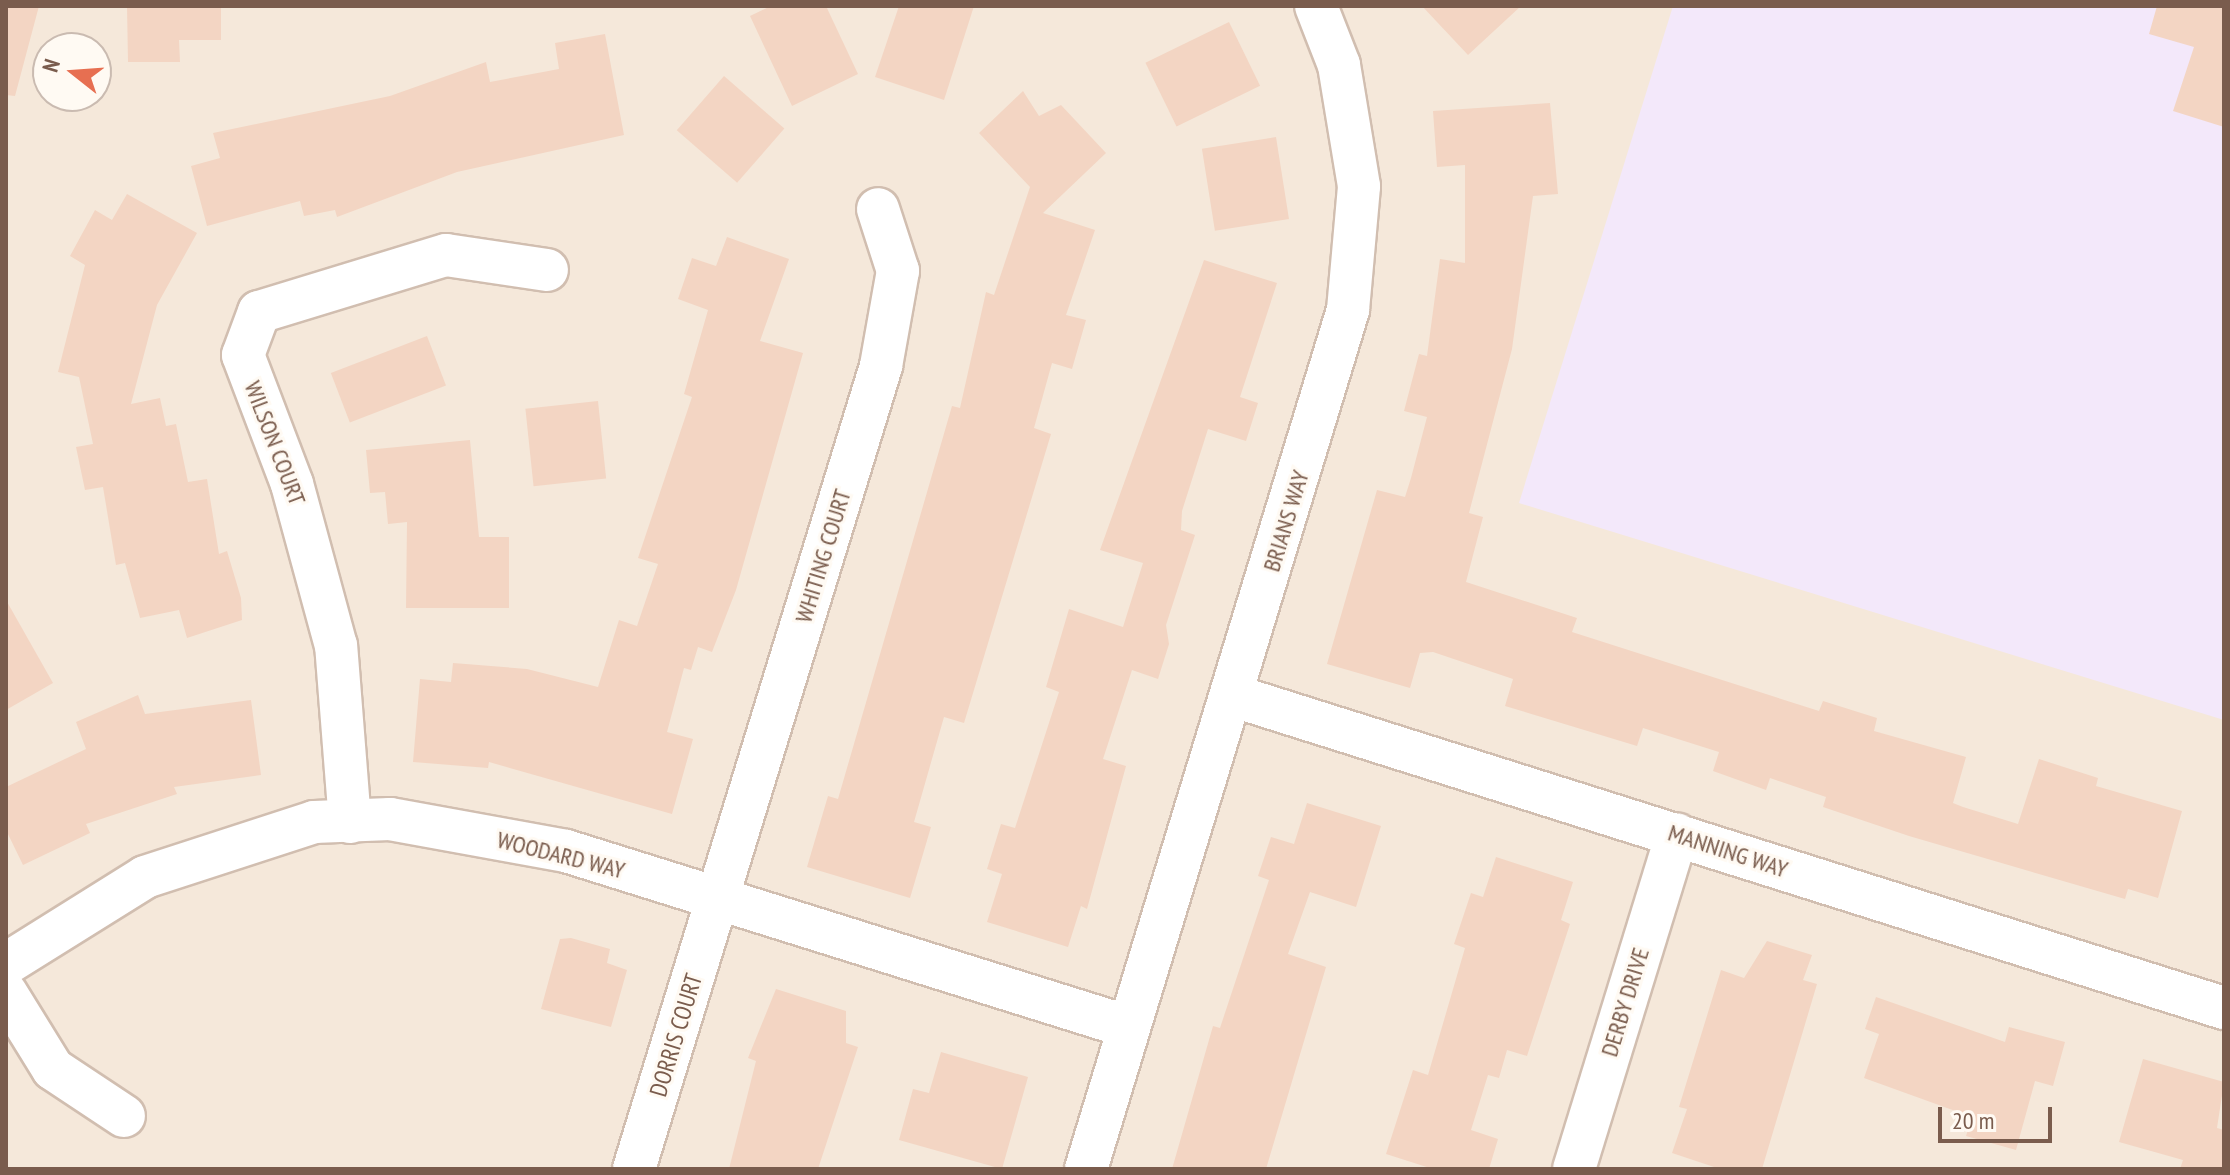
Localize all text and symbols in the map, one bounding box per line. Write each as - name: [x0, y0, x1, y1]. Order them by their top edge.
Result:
- north arrow: [32, 32, 112, 112]
- text: N: [36, 56, 66, 75]
- street label: WILSON COURT: [238, 377, 312, 509]
- street label: BRIANS WAY: [1257, 467, 1315, 575]
- street label: WHITING COURT: [789, 486, 857, 626]
- street label: MANNING WAY: [1664, 818, 1792, 884]
- street label: WOODARD WAY: [494, 825, 628, 885]
- street label: DERBY DRIVE: [1595, 944, 1655, 1060]
- street label: DORRIS COURT: [644, 970, 708, 1100]
- scale bar: [1942, 1091, 2056, 1141]
- text: 20 m: [1952, 1105, 1994, 1136]

